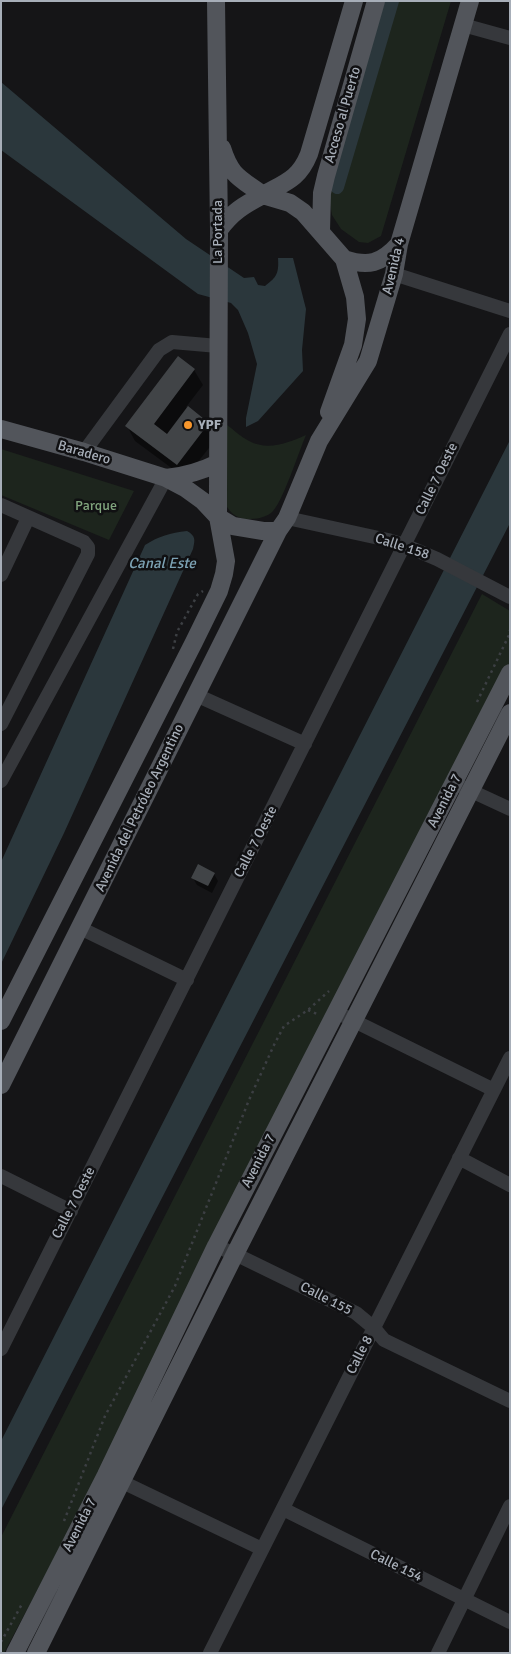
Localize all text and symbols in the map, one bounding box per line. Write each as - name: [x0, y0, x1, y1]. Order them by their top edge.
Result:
- street label: Acceso al Puerto: [321, 65, 365, 165]
- street label: La Portada: [210, 200, 226, 264]
- street label: Avenida 4: [379, 236, 409, 296]
- place label: YPF: [198, 417, 221, 433]
- marker: YPF: [182, 419, 194, 431]
- street label: Baradero: [56, 437, 112, 469]
- street label: Calle 7 Oeste: [412, 440, 462, 518]
- park label: Parque: [75, 498, 117, 514]
- street label: Calle 158: [373, 530, 431, 564]
- water label: Canal Este: [128, 555, 196, 573]
- street label: Avenida del Petróleo Argentino: [92, 721, 188, 895]
- street label: Avenida 7: [424, 771, 466, 831]
- street label: Calle 7 Oeste: [231, 803, 281, 881]
- street label: Avenida 7: [238, 1131, 280, 1191]
- street label: Calle 7 Oeste: [49, 1164, 99, 1242]
- street label: Calle 155: [297, 1279, 355, 1319]
- street label: Calle 8: [343, 1333, 377, 1377]
- street label: Avenida 7: [59, 1495, 101, 1555]
- street label: Calle 154: [367, 1546, 425, 1586]

